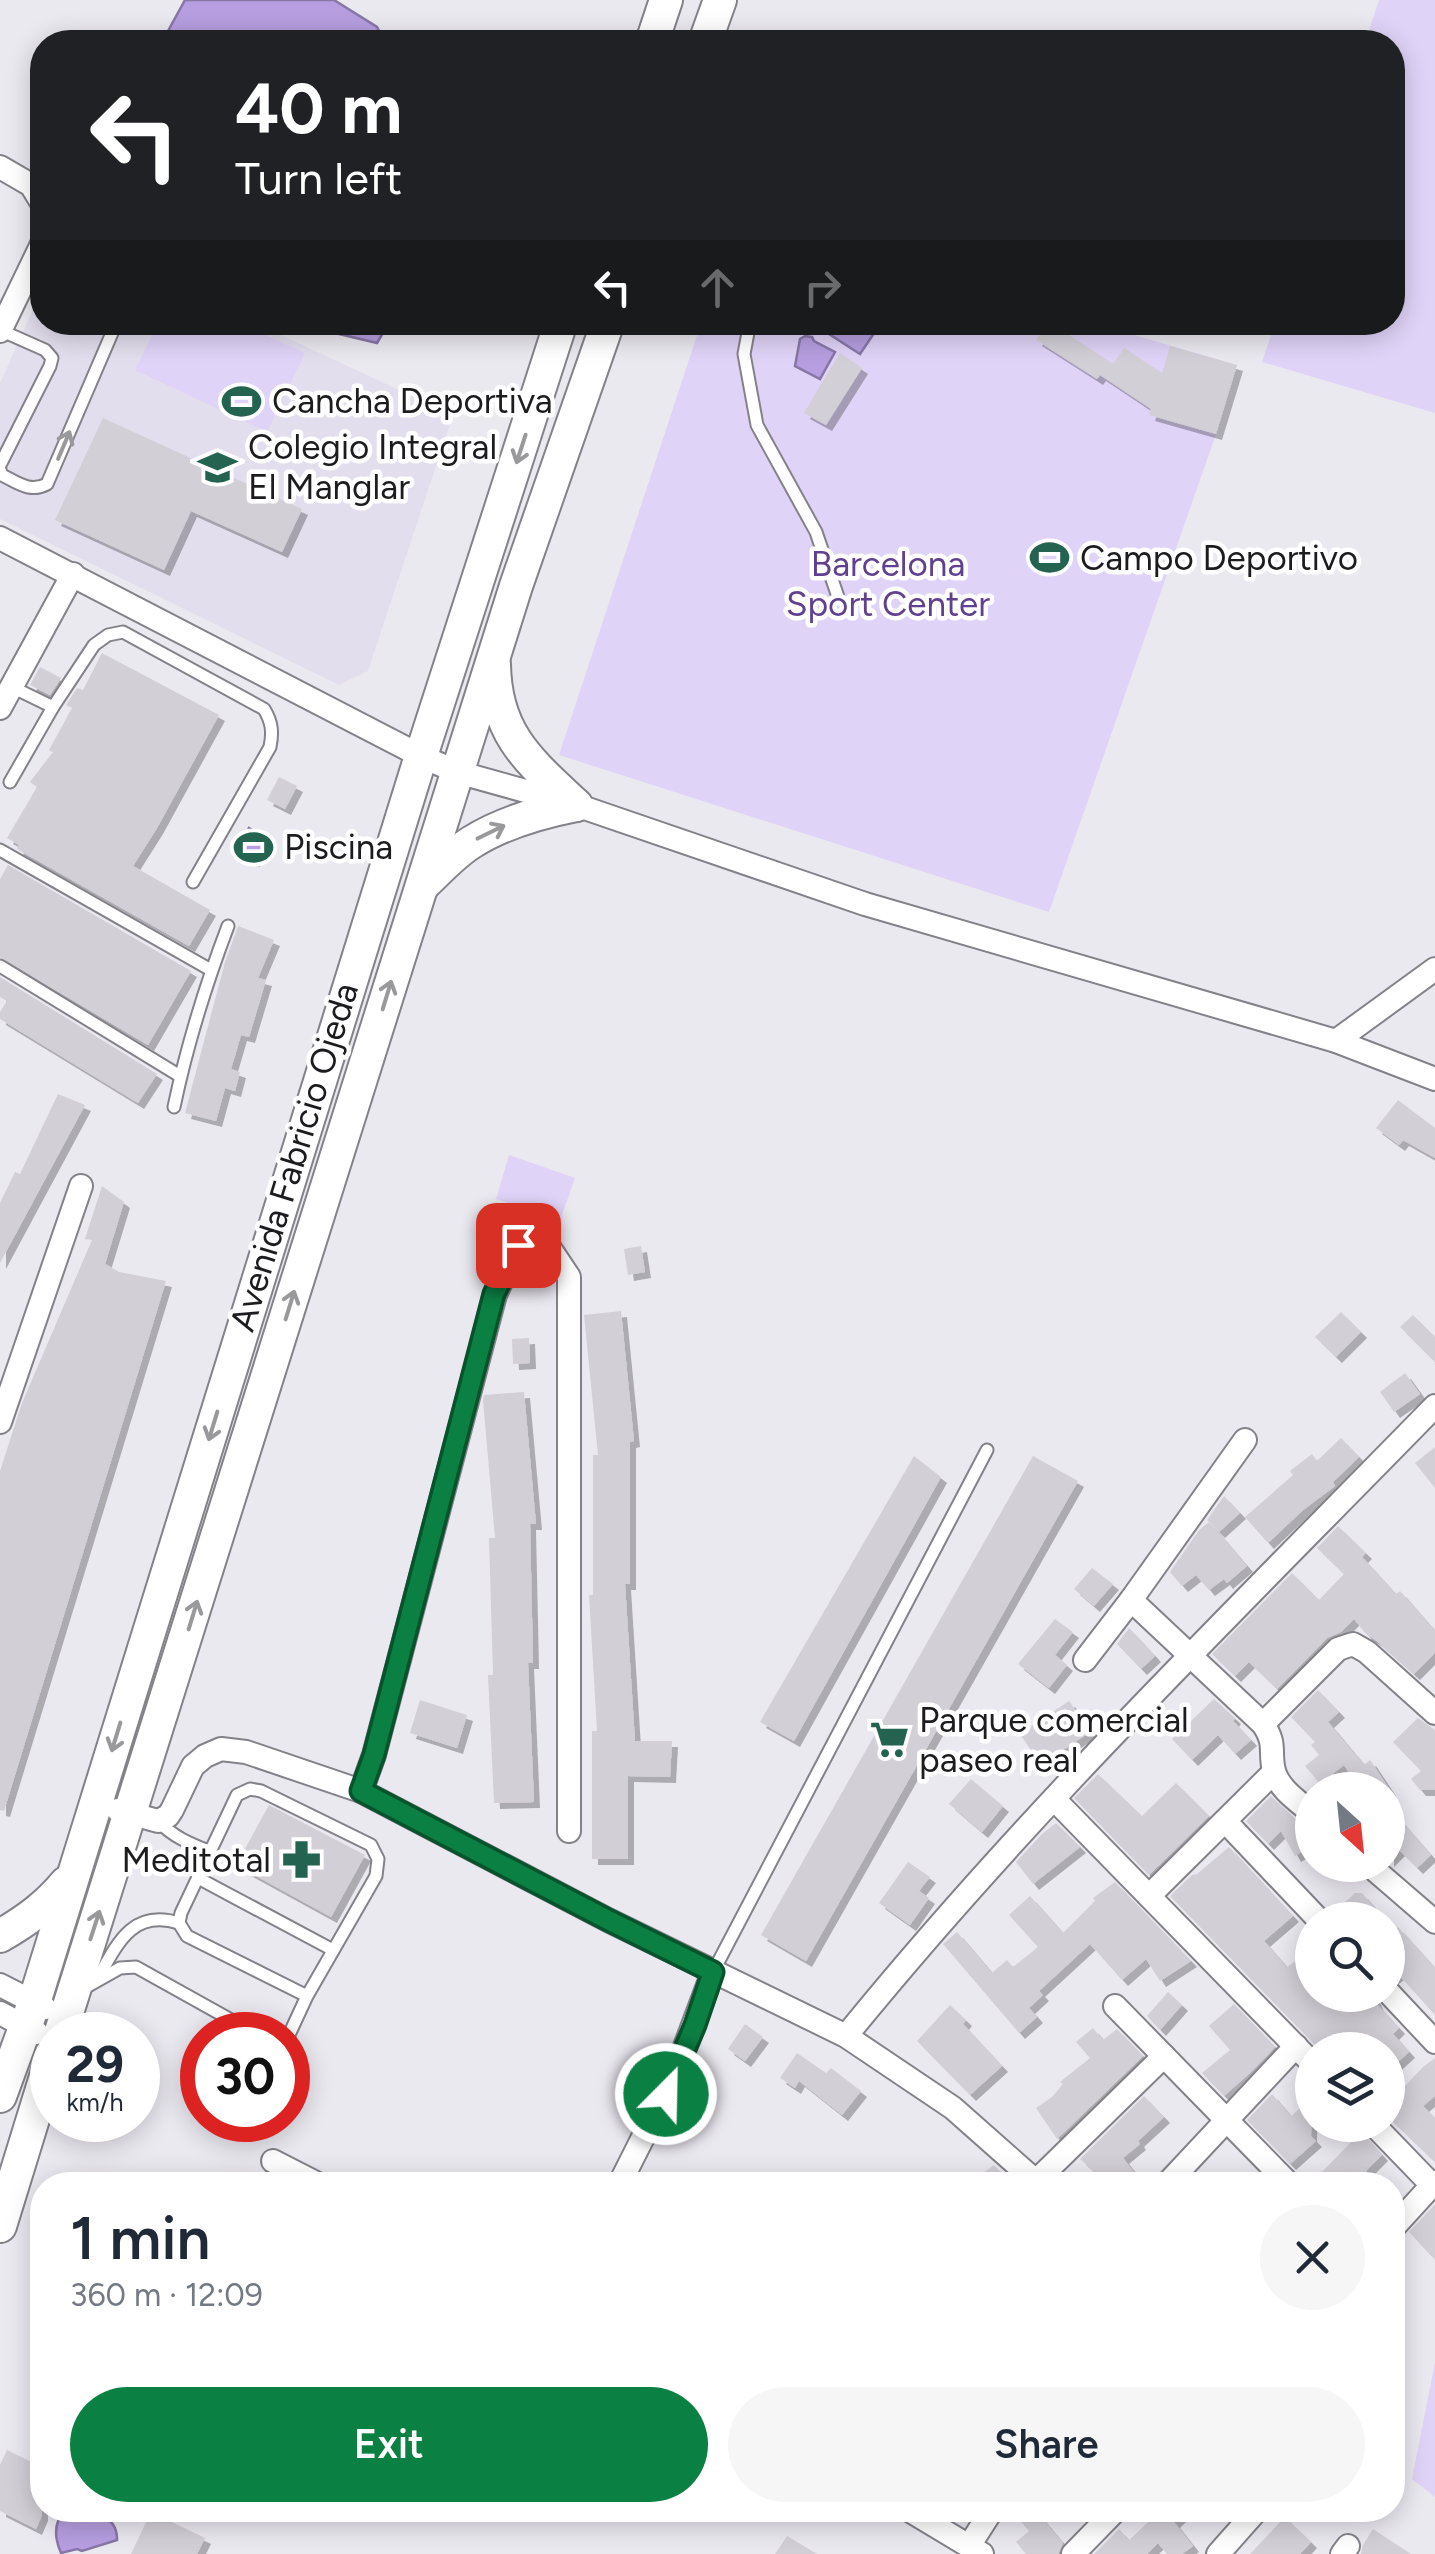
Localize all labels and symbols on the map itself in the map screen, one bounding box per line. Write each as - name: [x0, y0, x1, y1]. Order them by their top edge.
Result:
- sports icon: Cancha Deportiva: [221, 380, 263, 422]
- place label: Cancha Deportiva: [272, 380, 553, 422]
- place label: Colegio Integral El Manglar: [248, 426, 497, 508]
- one-way arrow: [56, 430, 74, 461]
- one-way arrow: [510, 432, 528, 464]
- school or university icon: Colegio Integral El Manglar: [197, 446, 239, 488]
- sports icon: Campo Deportivo: [1029, 537, 1071, 579]
- place label: Campo Deportivo: [1080, 537, 1358, 579]
- park label: Barcelona Sport Center: [786, 543, 990, 625]
- one-way arrow: [476, 822, 505, 841]
- sports icon: Piscina: [233, 826, 275, 868]
- place label: Piscina: [284, 826, 393, 868]
- street label: Avenida Fabricio Ojeda: [221, 978, 367, 1336]
- one-way arrow: [379, 980, 397, 1011]
- pin: [476, 1203, 561, 1288]
- one-way arrow: [282, 1290, 300, 1321]
- one-way arrow: [203, 1410, 221, 1442]
- one-way arrow: [185, 1600, 203, 1631]
- place label: Parque comercial paseo real: [919, 1699, 1189, 1781]
- supermarket icon: Parque comercial paseo real: [868, 1719, 910, 1761]
- one-way arrow: [106, 1720, 124, 1752]
- north arrow: [1295, 1772, 1405, 1882]
- place label: Meditotal: [122, 1839, 271, 1881]
- pharmacy icon: Meditotal: [280, 1839, 322, 1881]
- one-way arrow: [87, 1910, 105, 1941]
- speed limit sign: 30: [180, 2012, 310, 2142]
- position arrow: [614, 2042, 718, 2146]

